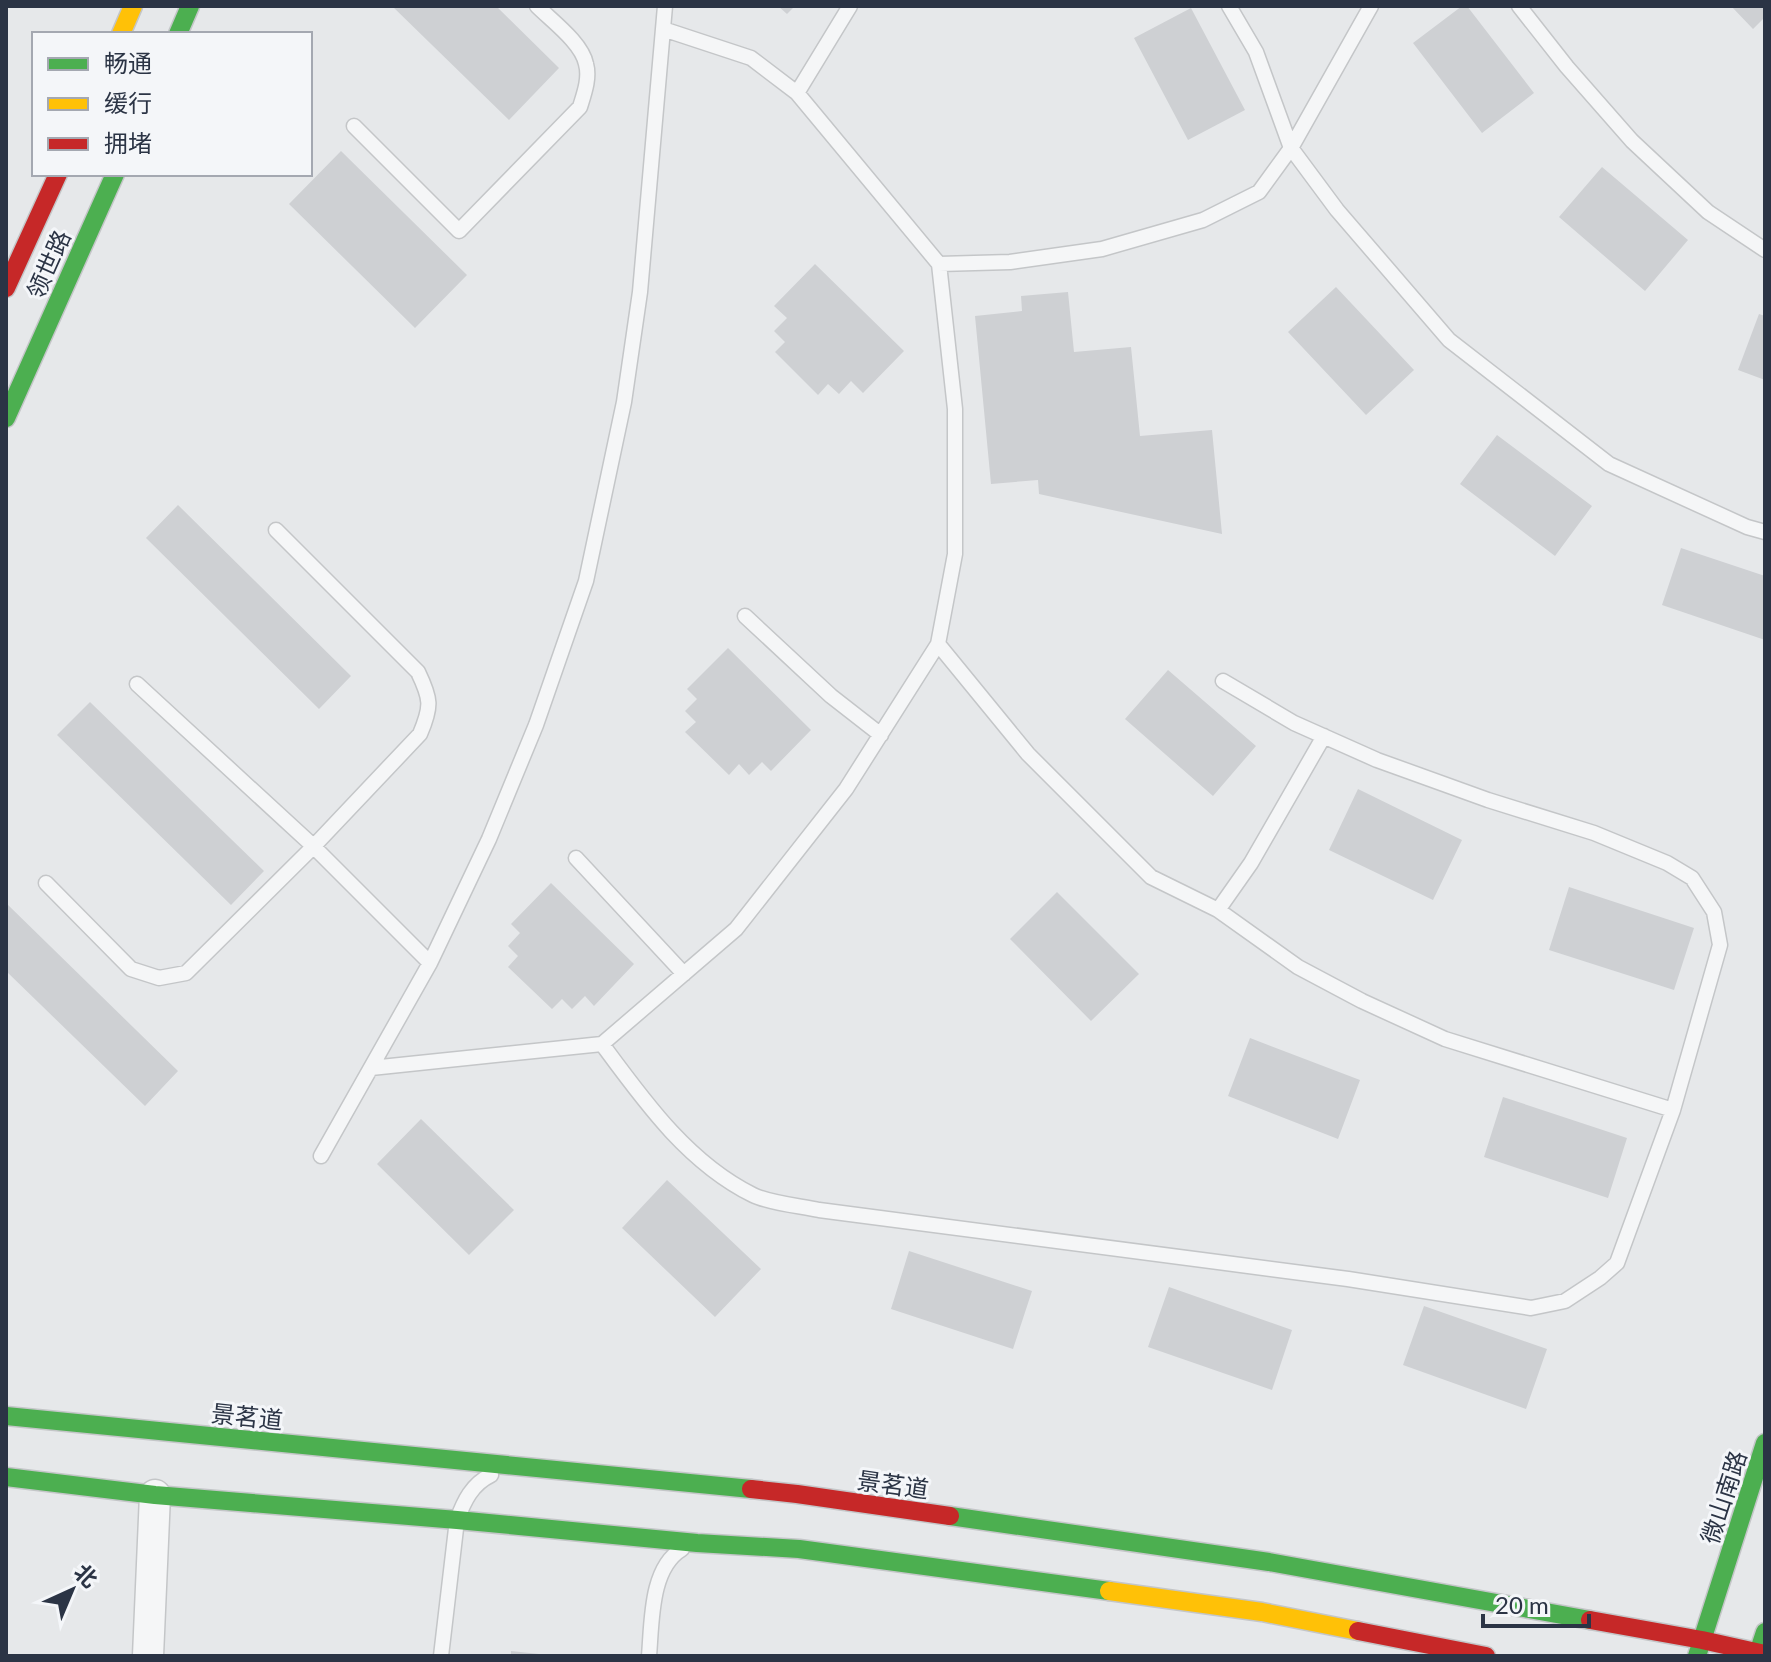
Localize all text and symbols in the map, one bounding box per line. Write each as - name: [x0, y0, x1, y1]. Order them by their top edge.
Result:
- legend: [32, 32, 312, 176]
- text: 畅通: [104, 48, 152, 77]
- text: 缓行: [104, 88, 152, 117]
- text: 拥堵: [104, 128, 152, 157]
- street label: 领世路: [20, 225, 76, 303]
- street label: 景茗道: [210, 1398, 284, 1434]
- street label: 微山南路: [1694, 1447, 1752, 1547]
- street label: 景茗道: [855, 1465, 931, 1503]
- north arrow: [32, 1550, 112, 1630]
- text: 北: [69, 1558, 104, 1593]
- scale bar: [1483, 1578, 1589, 1628]
- text: 20 m: [1495, 1590, 1549, 1619]

